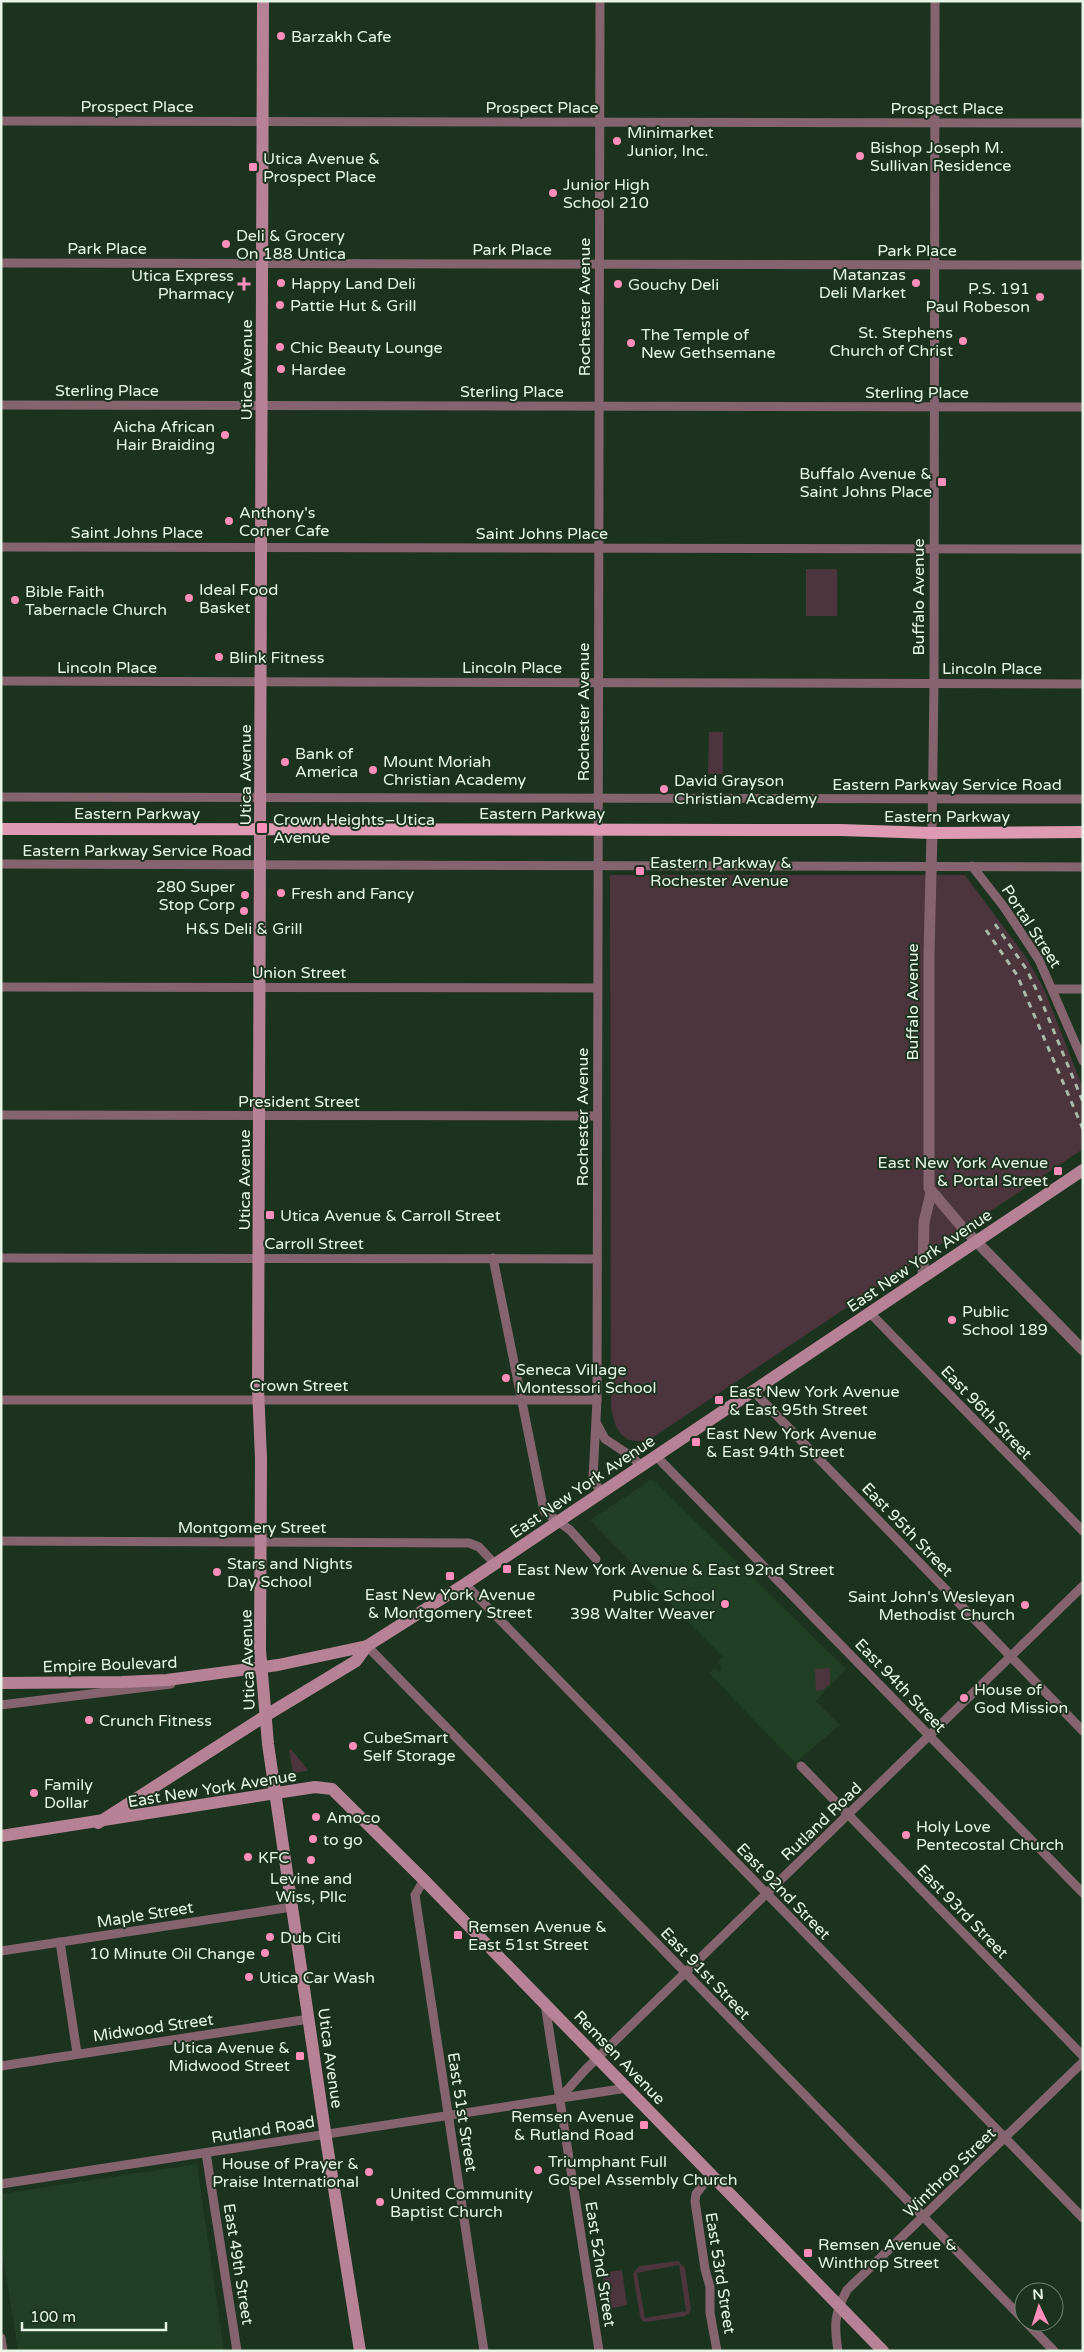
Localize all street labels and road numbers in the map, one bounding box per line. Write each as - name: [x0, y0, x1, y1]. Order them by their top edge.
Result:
- street label: Prospect Place: [80, 97, 194, 117]
- street label: Prospect Place: [485, 98, 599, 118]
- street label: Prospect Place: [890, 99, 1004, 119]
- street label: Rochester Avenue: [575, 238, 595, 376]
- street label: Park Place: [67, 239, 147, 259]
- street label: Park Place: [472, 240, 552, 260]
- street label: Park Place: [877, 241, 957, 261]
- street label: Utica Avenue: [237, 319, 257, 421]
- street label: Sterling Place: [55, 381, 159, 401]
- street label: Sterling Place: [460, 382, 564, 402]
- street label: Sterling Place: [865, 383, 969, 403]
- street label: Saint Johns Place: [71, 523, 203, 543]
- street label: Saint Johns Place: [476, 524, 608, 544]
- street label: Buffalo Avenue: [909, 539, 929, 655]
- street label: Rochester Avenue: [574, 643, 594, 781]
- street label: Lincoln Place: [57, 658, 157, 678]
- street label: Lincoln Place: [462, 658, 562, 678]
- street label: Lincoln Place: [942, 659, 1042, 679]
- street label: Utica Avenue: [236, 724, 256, 826]
- street label: Eastern Parkway Service Road: [832, 775, 1062, 795]
- street label: Eastern Parkway: [74, 804, 200, 824]
- street label: Eastern Parkway: [479, 804, 605, 824]
- street label: Eastern Parkway: [884, 807, 1010, 827]
- street label: Eastern Parkway Service Road: [22, 841, 252, 861]
- street label: Portal Street: [997, 881, 1066, 972]
- street label: Buffalo Avenue: [903, 944, 923, 1060]
- street label: Union Street: [252, 963, 346, 983]
- street label: Rochester Avenue: [573, 1048, 593, 1186]
- street label: President Street: [238, 1092, 360, 1112]
- street label: Utica Avenue: [235, 1129, 255, 1231]
- street label: East New York Avenue: [843, 1205, 996, 1317]
- street label: Carroll Street: [264, 1234, 364, 1254]
- street label: East 96th Street: [936, 1362, 1036, 1464]
- street label: Crown Street: [250, 1376, 348, 1396]
- street label: East New York Avenue: [506, 1431, 659, 1543]
- street label: East 95th Street: [857, 1479, 957, 1581]
- street label: Montgomery Street: [178, 1518, 326, 1538]
- street label: Utica Avenue: [236, 1609, 260, 1711]
- street label: East 94th Street: [850, 1635, 950, 1737]
- street label: Empire Boulevard: [42, 1653, 178, 1677]
- street label: East New York Avenue: [126, 1766, 298, 1812]
- street label: Rutland Road: [777, 1778, 866, 1865]
- street label: East 92nd Street: [732, 1839, 835, 1944]
- street label: East 93rd Street: [912, 1861, 1012, 1963]
- street label: Maple Street: [95, 1897, 195, 1932]
- street label: East 91st Street: [656, 1923, 754, 2024]
- street label: Remsen Avenue: [569, 2006, 669, 2109]
- street label: Utica Avenue: [313, 2007, 347, 2110]
- street label: Midwood Street: [92, 2010, 215, 2046]
- street label: East 51st Street: [443, 2051, 481, 2173]
- street label: Rutland Road: [210, 2112, 316, 2148]
- street label: Winthrop Street: [899, 2123, 1000, 2222]
- street label: East 52nd Street: [580, 2200, 620, 2328]
- street label: East 49th Street: [219, 2202, 257, 2326]
- street label: East 53rd Street: [701, 2211, 740, 2335]

